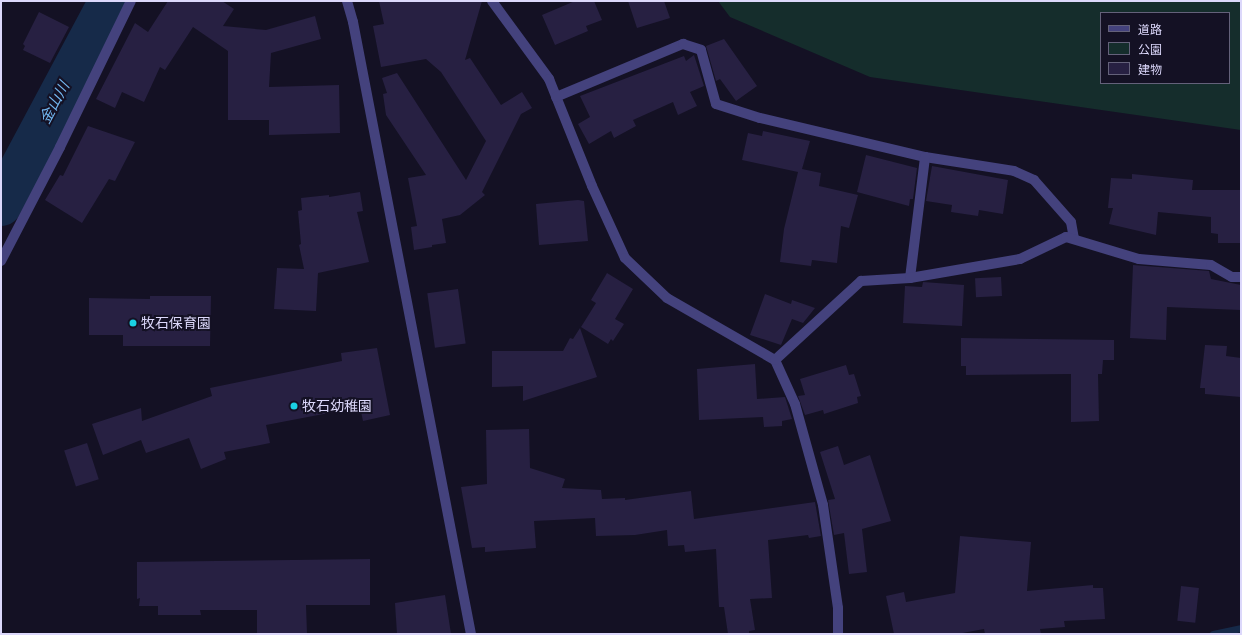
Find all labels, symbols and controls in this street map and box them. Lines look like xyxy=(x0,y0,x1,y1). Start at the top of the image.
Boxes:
legend xyxy=(1100,12,1230,84)
text: 道路 xyxy=(1138,23,1162,37)
text: 公園 xyxy=(1138,43,1162,57)
text: 建物 xyxy=(1138,63,1162,77)
water label: 金山川 xyxy=(36,79,74,127)
place label: 牧石保育園 xyxy=(141,315,211,331)
marker: 牧石保育園 xyxy=(128,318,138,328)
place label: 牧石幼稚園 xyxy=(302,398,372,414)
marker: 牧石幼稚園 xyxy=(289,401,299,411)

